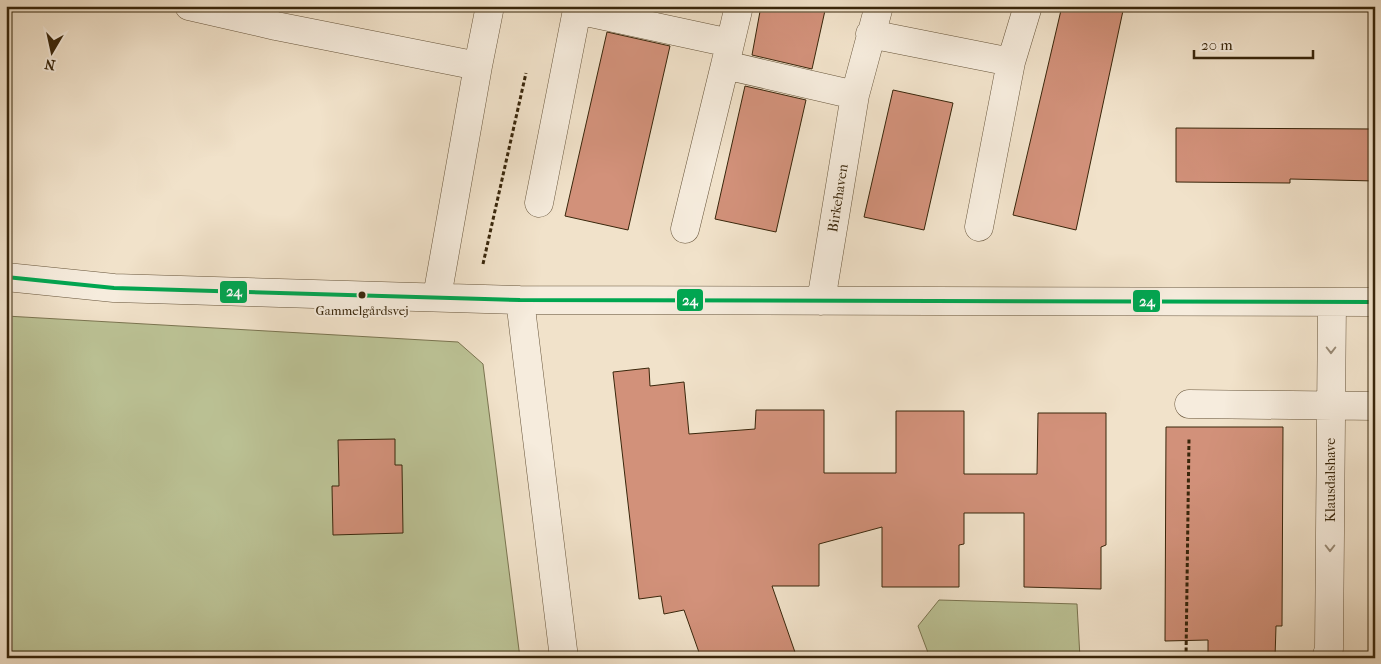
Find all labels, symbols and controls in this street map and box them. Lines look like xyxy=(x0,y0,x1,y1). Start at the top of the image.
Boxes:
north arrow xyxy=(28,28,78,78)
scale bar xyxy=(1194,28,1312,60)
text: 20 m xyxy=(1201,36,1233,54)
text: N xyxy=(43,55,57,74)
street label: Birkehaven xyxy=(824,163,852,233)
line badge: 24 xyxy=(219,280,248,304)
text: 24 xyxy=(226,283,242,300)
line badge: 24 xyxy=(676,288,704,312)
line badge: 24 xyxy=(1132,289,1161,313)
marker: Gammelgårdsvej xyxy=(357,290,367,300)
text: 24 xyxy=(682,292,698,309)
text: 24 xyxy=(1139,293,1155,310)
place label: Gammelgårdsvej xyxy=(316,303,408,318)
one-way arrow xyxy=(1326,347,1336,355)
street label: Klausdalshave xyxy=(1322,438,1339,522)
one-way arrow xyxy=(1325,544,1335,552)

